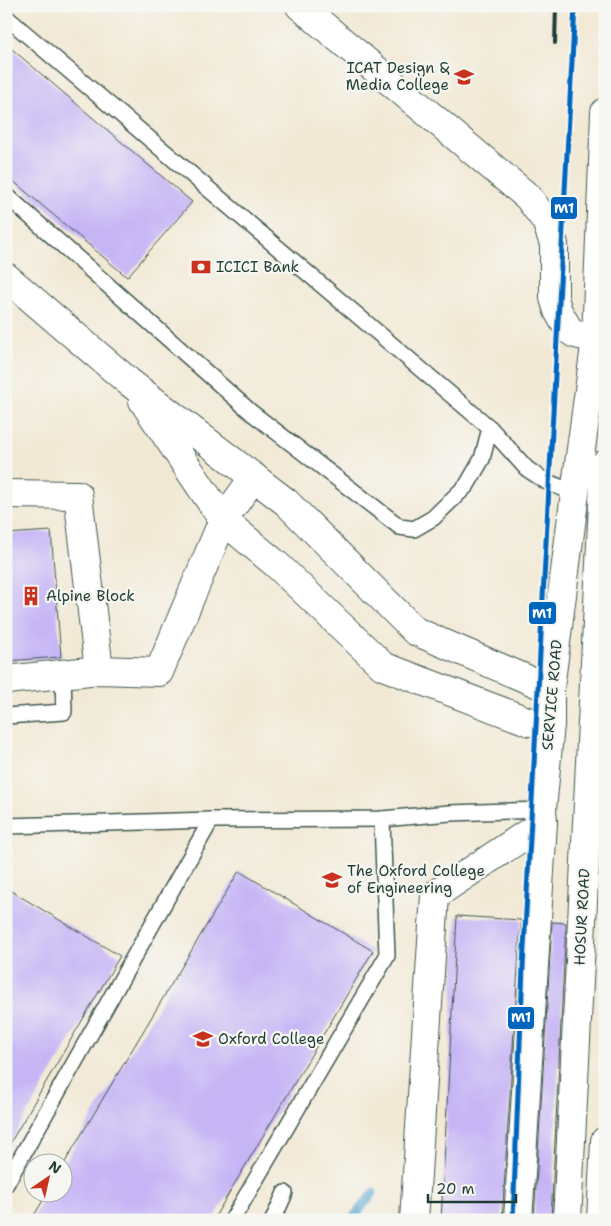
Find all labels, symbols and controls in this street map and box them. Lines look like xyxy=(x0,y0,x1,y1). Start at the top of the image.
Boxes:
place label: ICAT Design & Media College xyxy=(346,58,450,95)
school or university icon: ICAT Design & Media College xyxy=(453,66,475,88)
line badge: M1 xyxy=(550,196,578,220)
text: M1 xyxy=(554,199,574,217)
bank icon: ICICI Bank xyxy=(190,256,212,278)
place label: ICICI Bank xyxy=(216,257,299,277)
building icon: Alpine Block xyxy=(20,585,42,607)
place label: Alpine Block xyxy=(46,586,135,606)
line badge: M1 xyxy=(528,601,557,625)
text: M1 xyxy=(532,604,552,622)
street label: SERVICE ROAD xyxy=(537,639,567,751)
place label: The Oxford College of Engineering xyxy=(347,861,485,898)
street label: HOSUR ROAD xyxy=(569,868,595,966)
school or university icon: The Oxford College of Engineering xyxy=(321,869,343,891)
line badge: M1 xyxy=(507,1006,535,1030)
text: M1 xyxy=(511,1008,531,1026)
school or university icon: Oxford College xyxy=(192,1028,214,1050)
place label: Oxford College xyxy=(218,1029,324,1049)
north arrow xyxy=(22,1154,72,1204)
text: N xyxy=(46,1157,65,1178)
scale bar xyxy=(428,1171,516,1203)
text: 20 m xyxy=(436,1179,475,1199)

